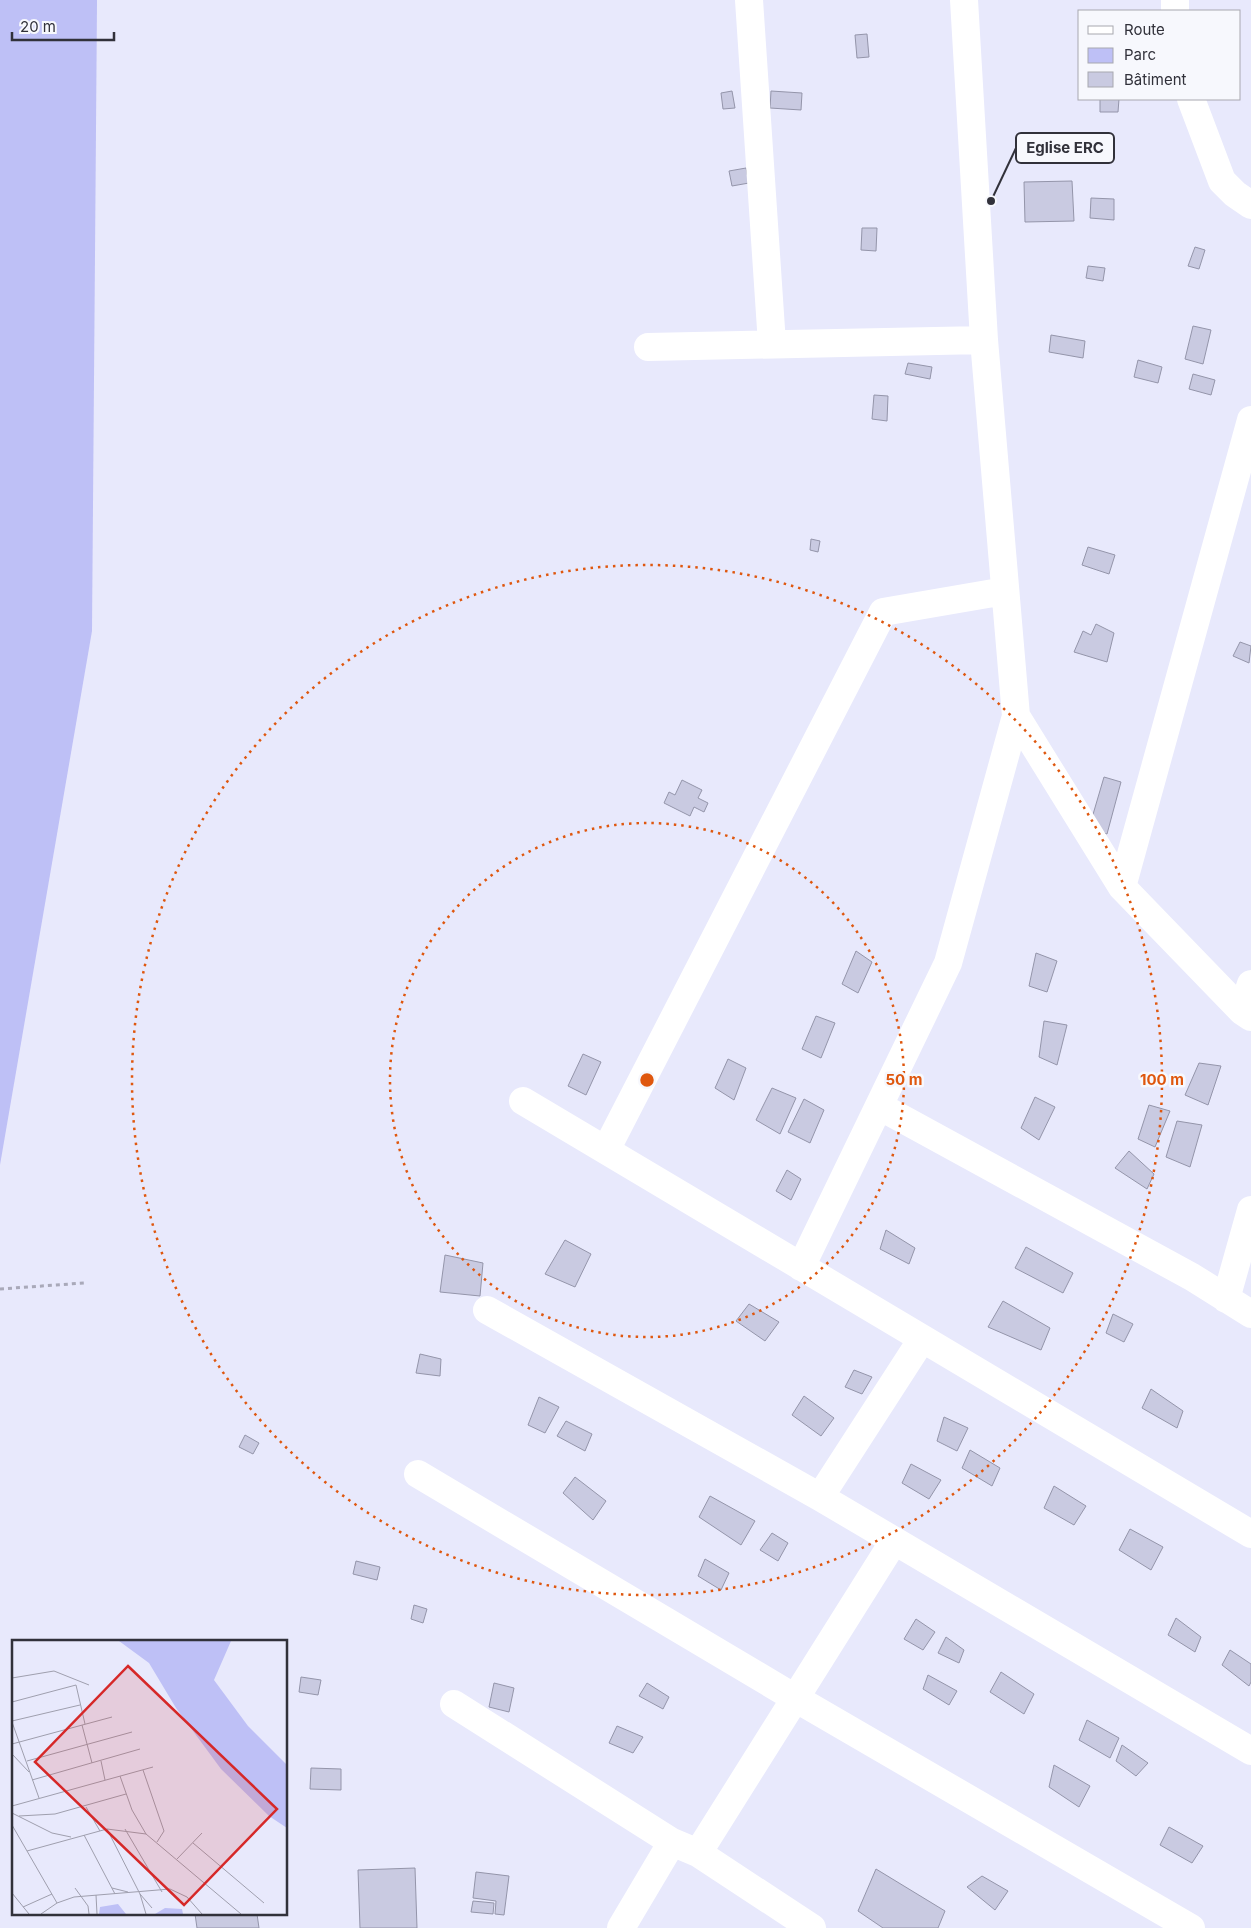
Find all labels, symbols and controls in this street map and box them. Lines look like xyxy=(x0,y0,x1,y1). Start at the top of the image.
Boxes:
scale bar xyxy=(12,10,115,42)
legend xyxy=(1078,10,1241,100)
text: 20 m xyxy=(20,17,56,36)
text: Route xyxy=(1124,20,1165,39)
text: Parc xyxy=(1124,45,1156,64)
text: Bâtiment xyxy=(1124,70,1187,89)
callout: Eglise ERC xyxy=(1016,133,1114,163)
text: Eglise ERC xyxy=(1026,138,1104,157)
text: 50 m xyxy=(886,1070,922,1089)
text: 100 m xyxy=(1140,1070,1184,1089)
centre of rings xyxy=(638,1071,656,1089)
inset map xyxy=(12,1640,288,1916)

